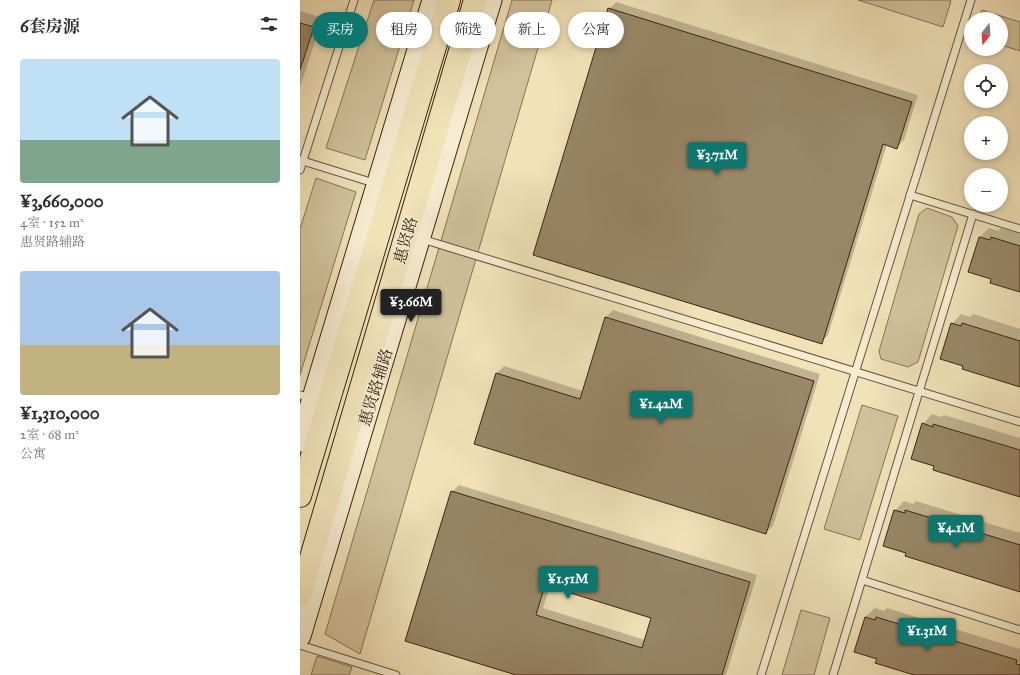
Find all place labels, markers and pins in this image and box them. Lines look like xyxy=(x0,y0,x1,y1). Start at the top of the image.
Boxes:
pin: ¥3.71M xyxy=(684,142,750,176)
pin: ¥3.66M xyxy=(378,289,444,323)
pin: ¥1.42M xyxy=(628,391,694,425)
pin: ¥4.1M xyxy=(928,515,984,549)
pin: ¥1.51M xyxy=(535,566,601,600)
pin: ¥1.31M xyxy=(894,618,960,652)

